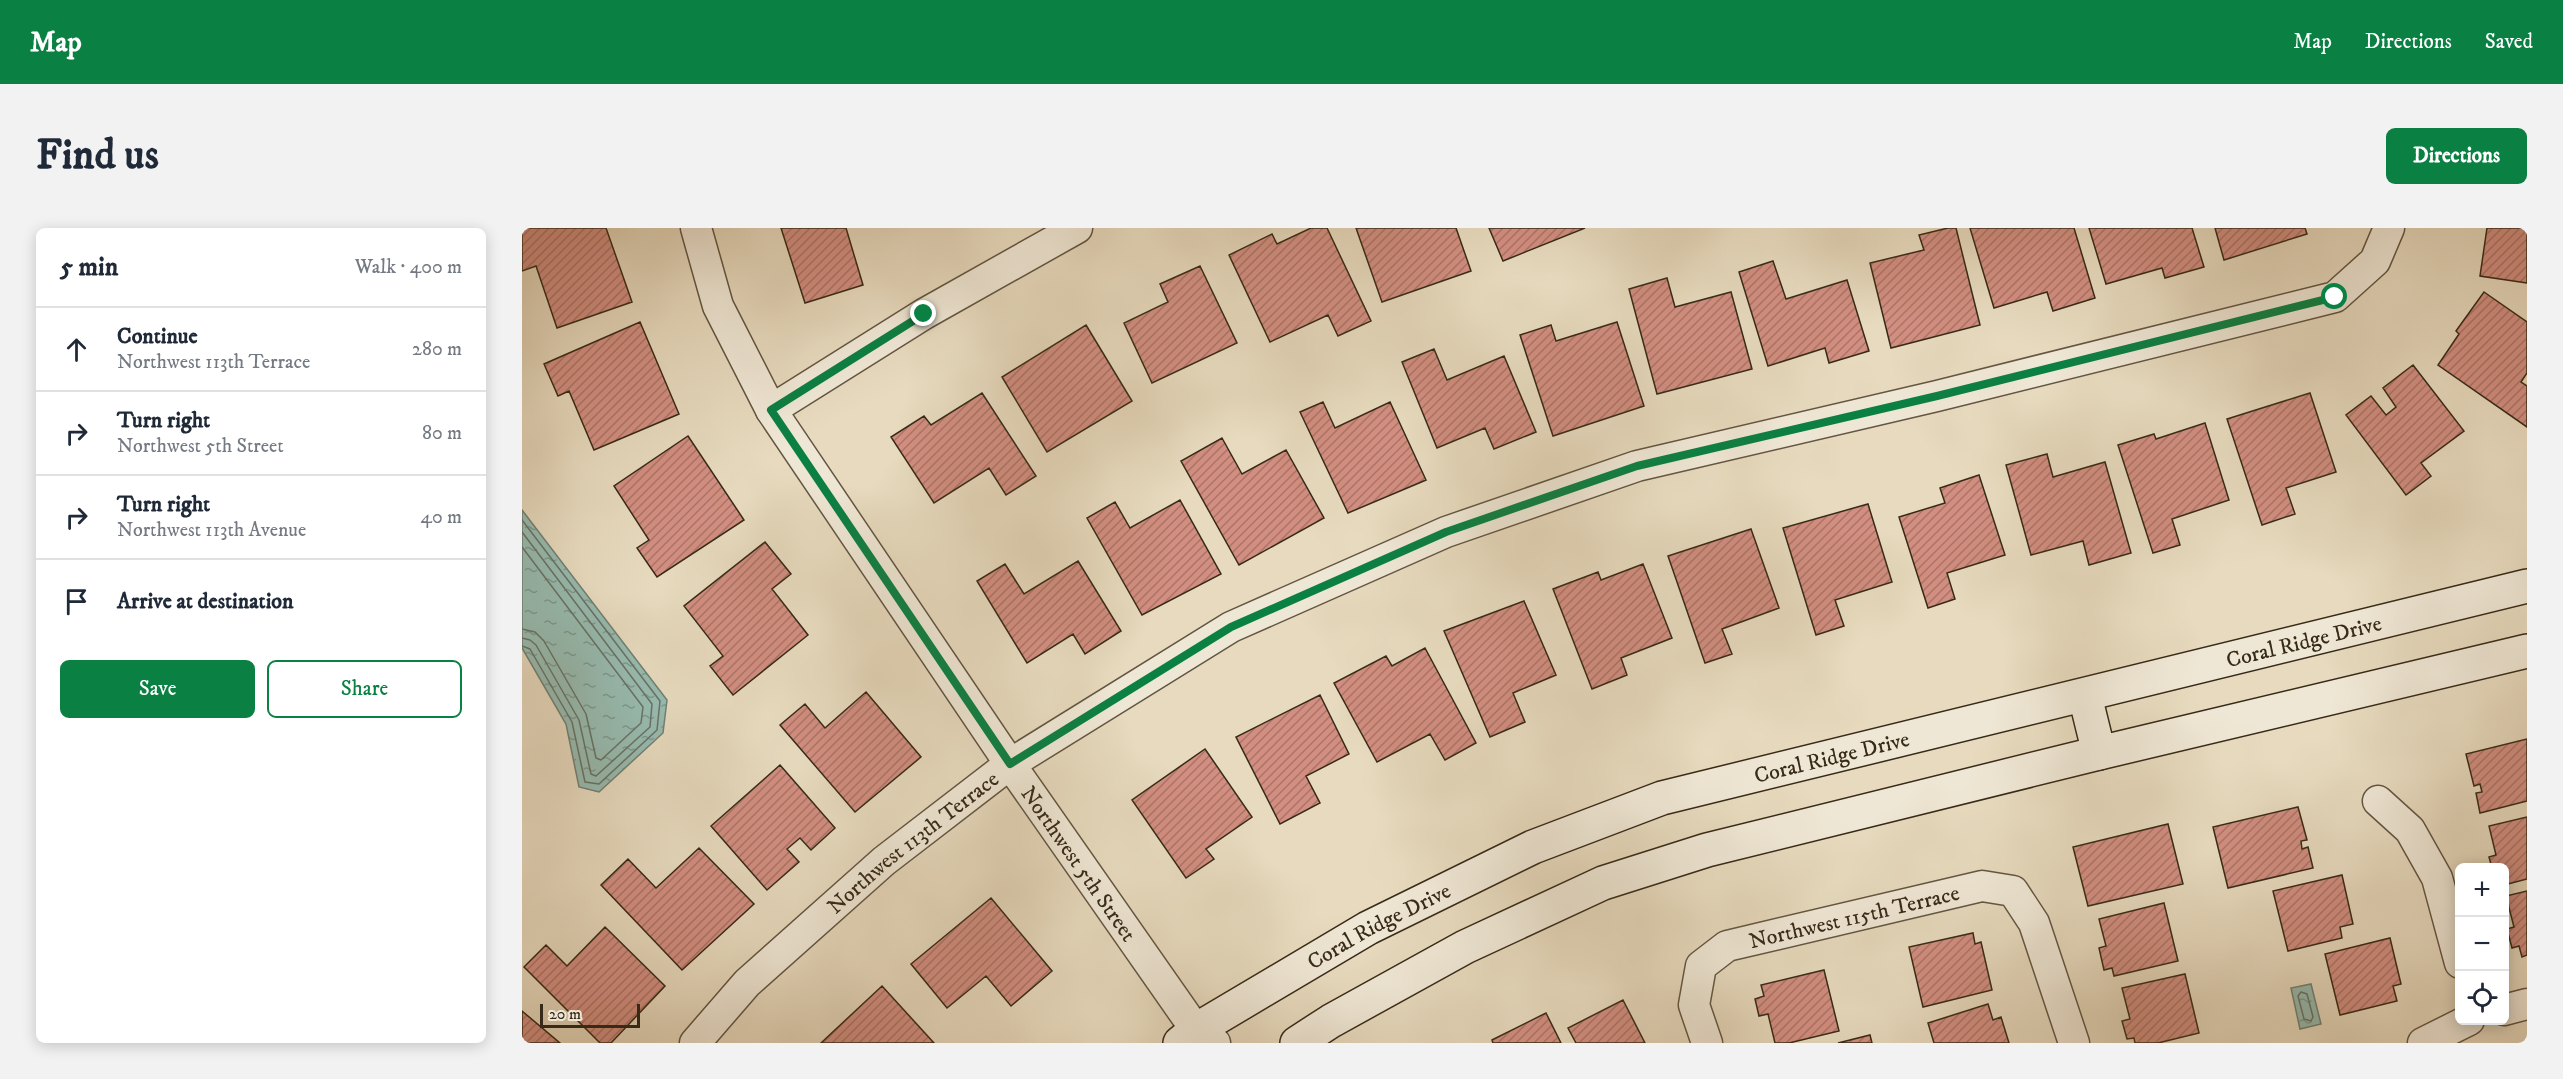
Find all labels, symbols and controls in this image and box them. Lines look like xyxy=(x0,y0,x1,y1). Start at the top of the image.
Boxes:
text: Map xyxy=(30,25,82,60)
text: Map xyxy=(2293,29,2332,55)
text: Directions xyxy=(2365,29,2452,55)
text: Saved xyxy=(2485,29,2533,55)
button: Directions xyxy=(2386,128,2527,184)
text: Find us xyxy=(36,130,159,182)
text: 5 min xyxy=(60,251,118,284)
text: Walk · 400 m xyxy=(355,255,462,280)
route start xyxy=(2321,283,2347,309)
route end xyxy=(910,300,936,326)
text: Continue xyxy=(117,323,198,350)
icon: ahead xyxy=(60,333,93,366)
text: 280 m xyxy=(412,337,462,362)
text: Northwest 113th Terrace xyxy=(117,350,310,375)
text: Turn right xyxy=(117,407,210,434)
icon: right xyxy=(60,417,93,450)
text: 80 m xyxy=(422,421,462,446)
text: Northwest 5th Street xyxy=(117,434,284,459)
text: Turn right xyxy=(117,491,210,518)
icon: right xyxy=(60,501,93,534)
text: 40 m xyxy=(420,505,462,530)
text: Northwest 113th Avenue xyxy=(117,518,306,543)
icon: arrive xyxy=(60,585,93,618)
text: Arrive at destination xyxy=(117,588,294,615)
street label: Coral Ridge Drive xyxy=(2224,610,2384,674)
button: Save xyxy=(60,660,255,718)
button: Share xyxy=(267,660,462,718)
street label: Coral Ridge Drive xyxy=(1752,726,1912,790)
street label: Northwest 113th Terrace xyxy=(822,766,1005,920)
street label: Northwest 5th Street xyxy=(1015,781,1142,947)
map controls xyxy=(2455,863,2509,1025)
button: + xyxy=(2455,863,2509,917)
street label: Coral Ridge Drive xyxy=(1302,878,1455,976)
street label: Northwest 115th Terrace xyxy=(1746,880,1962,955)
button: − xyxy=(2455,917,2509,971)
button: locate xyxy=(2455,971,2509,1025)
scale bar xyxy=(540,1001,640,1028)
text: 20 m xyxy=(549,1004,581,1024)

